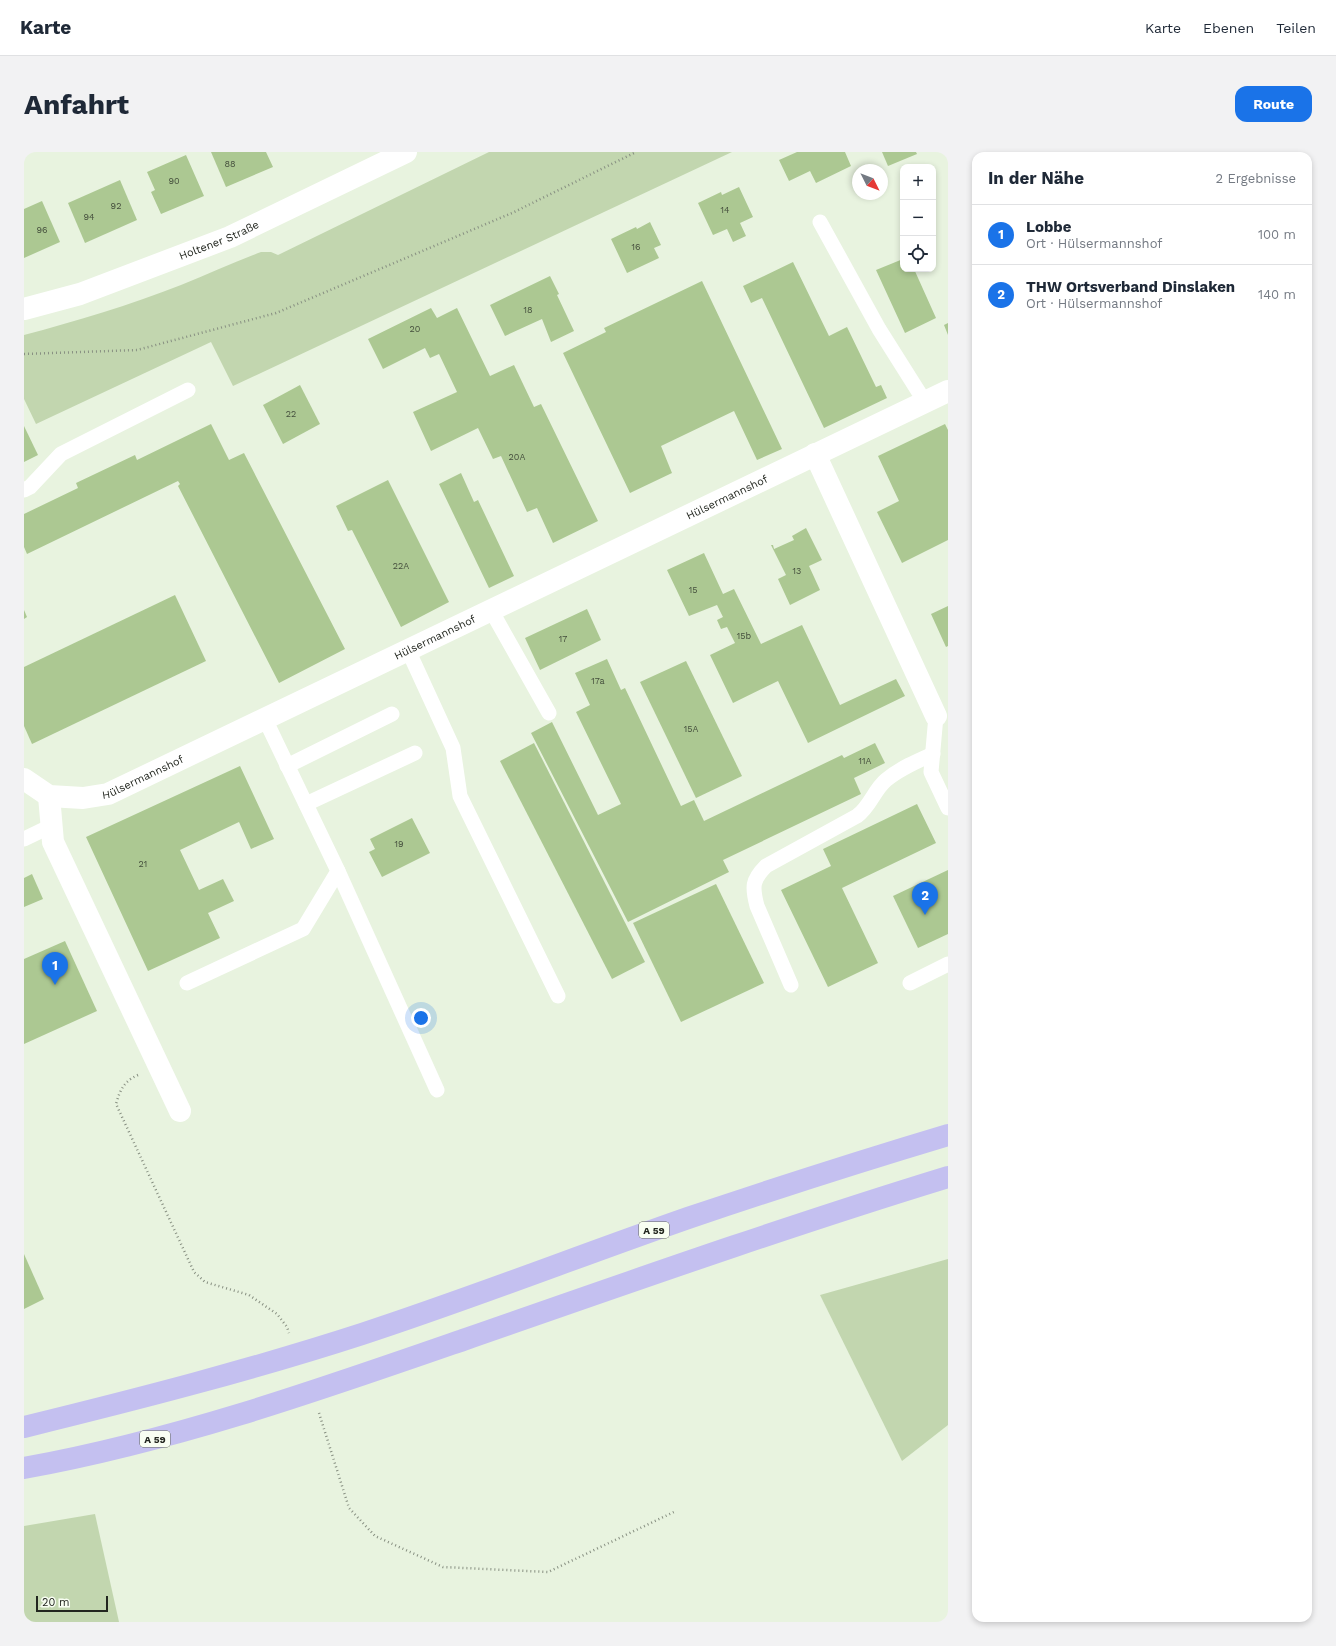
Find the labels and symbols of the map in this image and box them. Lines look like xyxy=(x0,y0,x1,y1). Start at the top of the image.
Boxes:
house number: 88 xyxy=(224,159,236,169)
north arrow xyxy=(852,164,888,200)
house number: 90 xyxy=(168,176,180,186)
house number: 92 xyxy=(111,201,121,211)
house number: 14 xyxy=(720,205,730,215)
house number: 94 xyxy=(83,212,95,222)
street label: Holtener Straße xyxy=(177,218,261,263)
house number: 96 xyxy=(36,225,48,235)
house number: 16 xyxy=(632,242,640,252)
house number: 18 xyxy=(523,305,533,315)
house number: 20 xyxy=(410,324,421,334)
house number: 22 xyxy=(286,409,296,419)
house number: 20A xyxy=(509,452,525,462)
street label: Hülsermannshof xyxy=(684,472,770,523)
house number: 22A xyxy=(393,561,409,571)
house number: 13 xyxy=(793,566,801,576)
house number: 15 xyxy=(689,585,697,595)
street label: Hülsermannshof xyxy=(392,612,478,663)
house number: 15b xyxy=(737,631,752,641)
house number: 17 xyxy=(559,634,567,644)
house number: 17a xyxy=(591,676,605,686)
house number: 15A xyxy=(684,724,698,734)
street label: Hülsermannshof xyxy=(101,753,186,802)
house number: 11A xyxy=(859,756,872,766)
house number: 19 xyxy=(394,839,404,849)
house number: 21 xyxy=(139,859,147,869)
pin: 2 xyxy=(912,882,938,915)
pin: 1 xyxy=(42,952,68,985)
your location xyxy=(411,1008,431,1028)
road number: A 59 xyxy=(639,1222,669,1238)
road number: A 59 xyxy=(140,1431,170,1447)
scale bar xyxy=(36,1594,108,1613)

